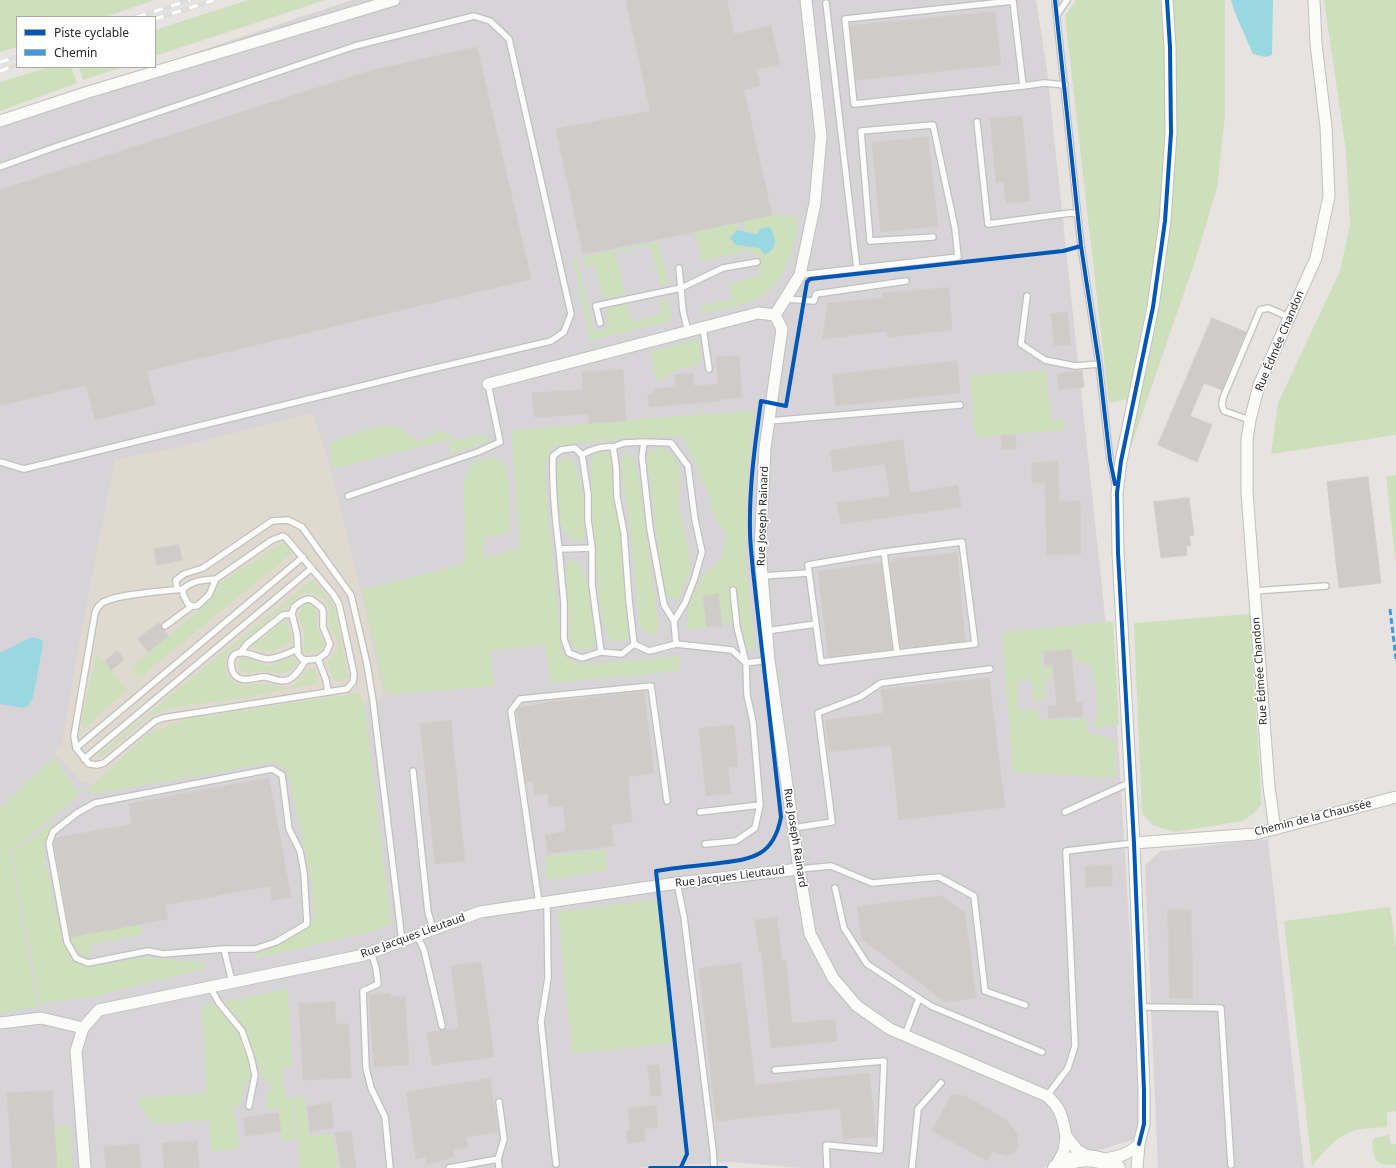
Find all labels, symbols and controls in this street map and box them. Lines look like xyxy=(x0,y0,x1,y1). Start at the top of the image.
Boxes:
legend xyxy=(16,16,156,68)
text: Piste cyclable xyxy=(54,24,129,41)
text: Chemin xyxy=(54,44,98,61)
street label: Rue Édmée Chandon xyxy=(1253,289,1307,393)
street label: Rue Joseph Rainard xyxy=(755,466,771,566)
street label: Rue Édmée Chandon xyxy=(1250,617,1270,725)
street label: Rue Joseph Rainard xyxy=(781,788,809,888)
street label: Chemin de la Chaussée xyxy=(1253,797,1373,839)
street label: Rue Jacques Lieutaud xyxy=(674,864,786,890)
street label: Rue Jacques Lieutaud xyxy=(359,911,467,961)

